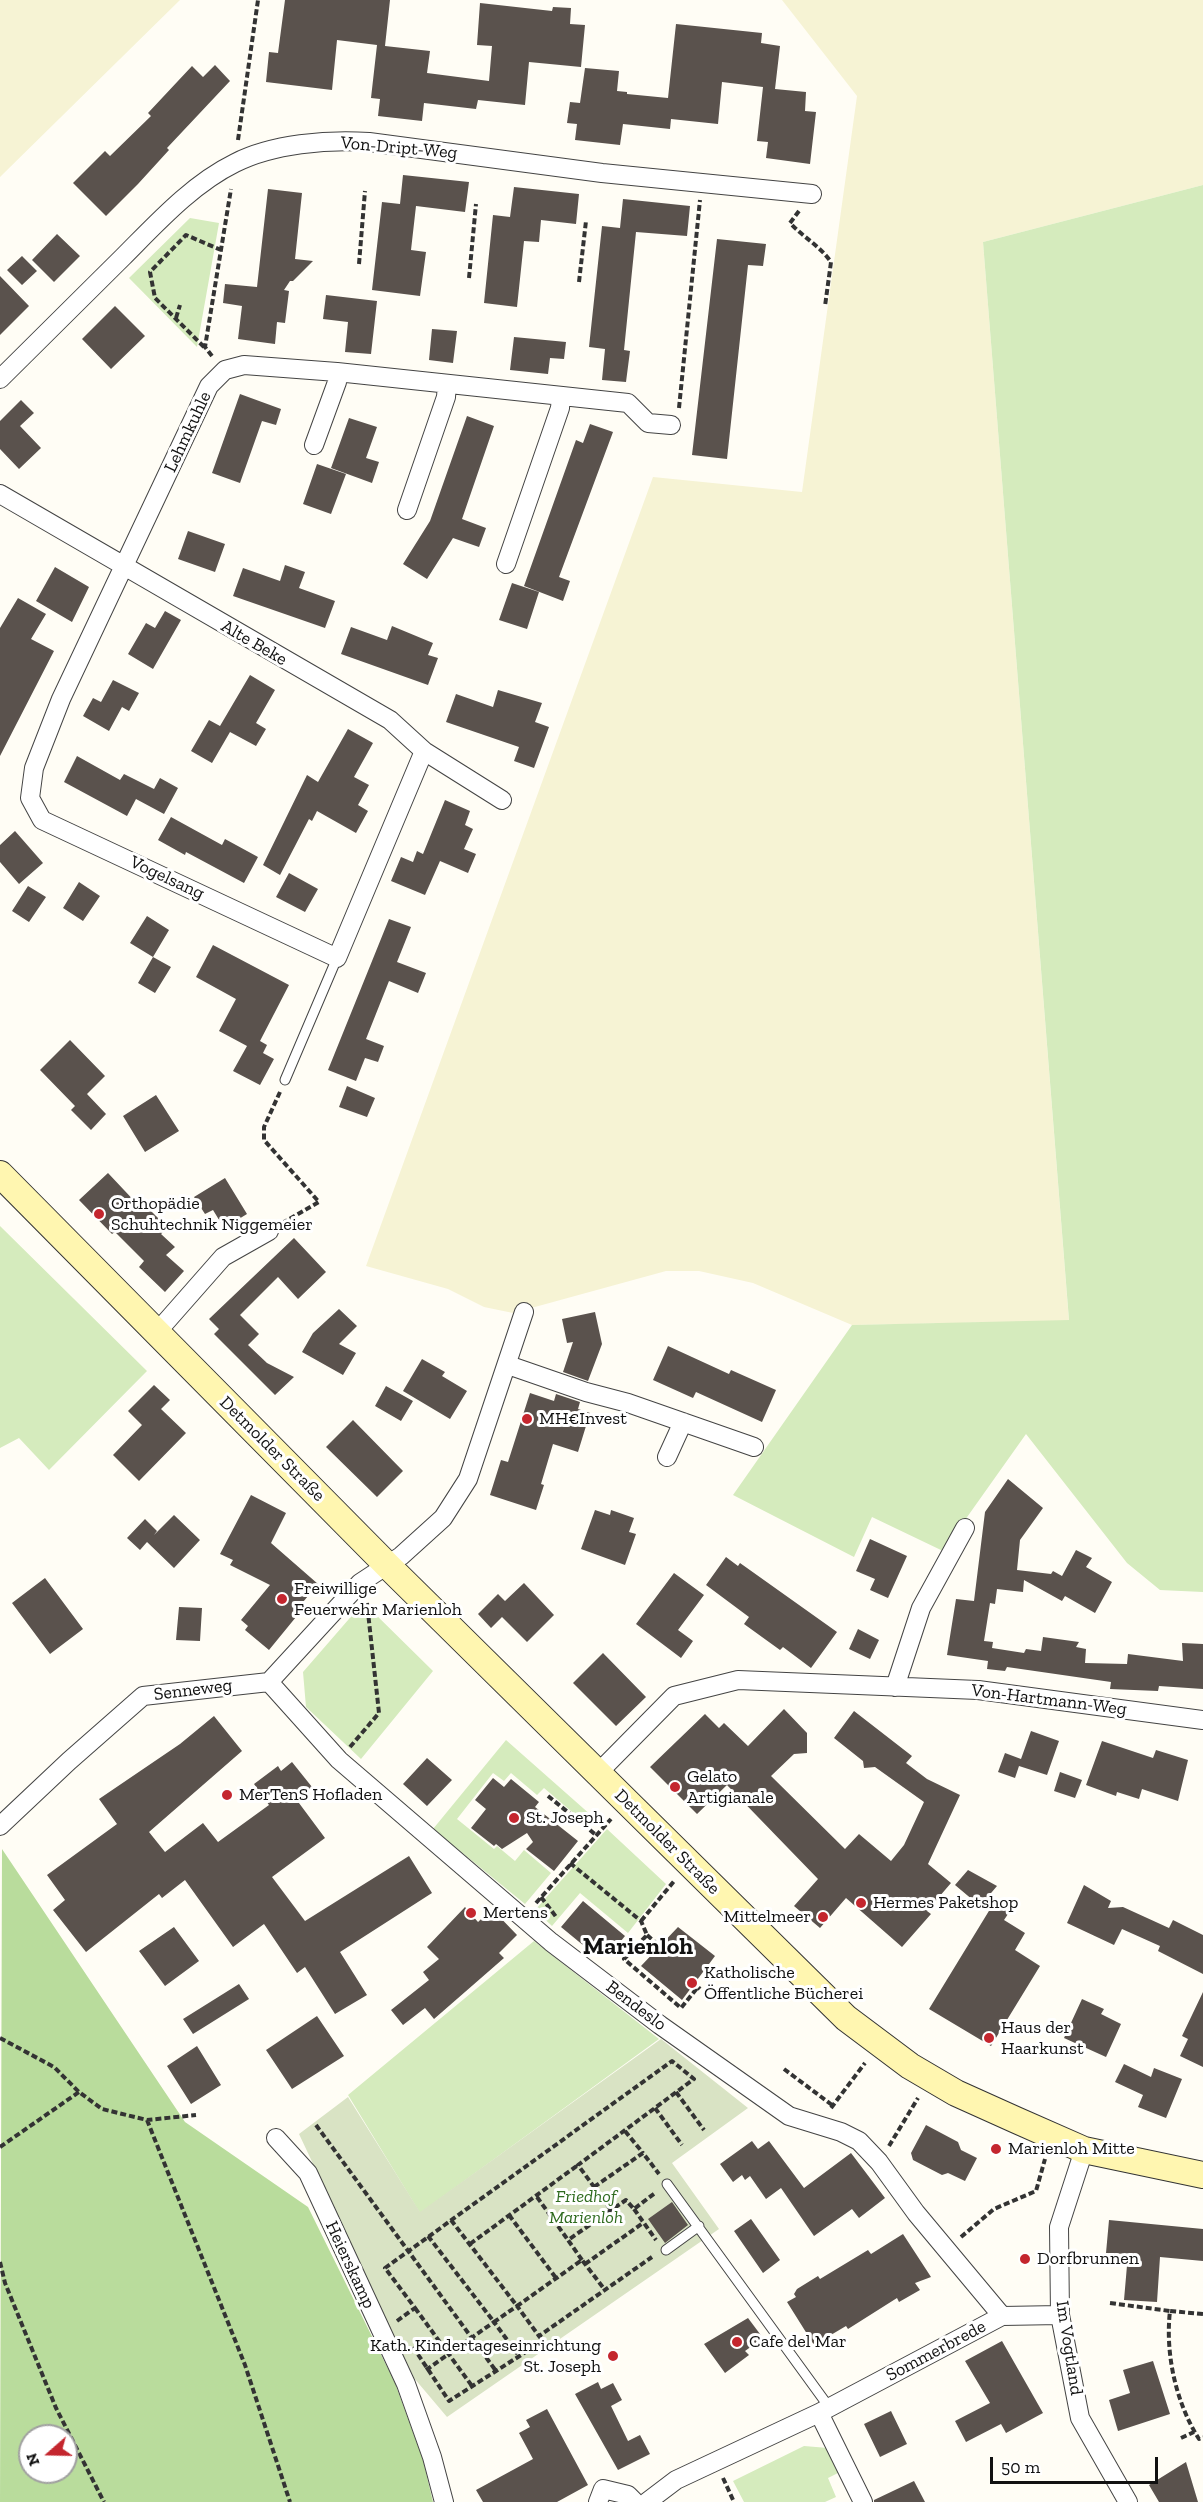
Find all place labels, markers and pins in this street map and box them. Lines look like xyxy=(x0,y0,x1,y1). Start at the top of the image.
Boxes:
place label: Orthopädie Schuhtechnik Niggemeier xyxy=(111,1193,313,1236)
marker: Orthopädie Schuhtechnik Niggemeier xyxy=(92,1207,106,1221)
place label: MH€Invest xyxy=(539,1408,627,1430)
marker: MH€Invest xyxy=(520,1412,534,1426)
place label: Freiwillige Feuerwehr Marienloh xyxy=(294,1578,462,1620)
marker: Freiwillige Feuerwehr Marienloh xyxy=(275,1592,289,1606)
place label: Gelato Artigianale xyxy=(687,1766,774,1808)
marker: Gelato Artigianale xyxy=(668,1780,682,1794)
place label: MerTenS Hofladen xyxy=(239,1784,382,1806)
marker: MerTenS Hofladen xyxy=(220,1788,234,1802)
place label: St. Joseph xyxy=(526,1807,603,1829)
marker: St. Joseph xyxy=(507,1811,521,1825)
place label: Hermes Paketshop xyxy=(873,1892,1018,1914)
marker: Hermes Paketshop xyxy=(854,1896,868,1910)
place label: Mertens xyxy=(483,1902,548,1924)
marker: Mertens xyxy=(464,1906,478,1920)
place label: Mittelmeer xyxy=(723,1906,811,1928)
marker: Mittelmeer xyxy=(816,1910,830,1924)
place label: Katholische Öffentliche Bücherei xyxy=(704,1962,863,2004)
marker: Katholische Öffentliche Bücherei xyxy=(685,1976,699,1990)
place label: Haus der Haarkunst xyxy=(1001,2017,1084,2060)
marker: Haus der Haarkunst xyxy=(982,2031,996,2045)
place label: Marienloh Mitte xyxy=(1008,2138,1135,2160)
marker: Marienloh Mitte xyxy=(989,2142,1003,2156)
place label: Dorfbrunnen xyxy=(1037,2248,1139,2270)
marker: Dorfbrunnen xyxy=(1018,2252,1032,2266)
place label: Cafe del Mar xyxy=(749,2331,847,2353)
place label: Kath. Kindertageseinrichtung St. Joseph xyxy=(370,2335,601,2378)
marker: Cafe del Mar xyxy=(730,2335,744,2349)
marker: Kath. Kindertageseinrichtung St. Joseph xyxy=(606,2349,620,2363)

